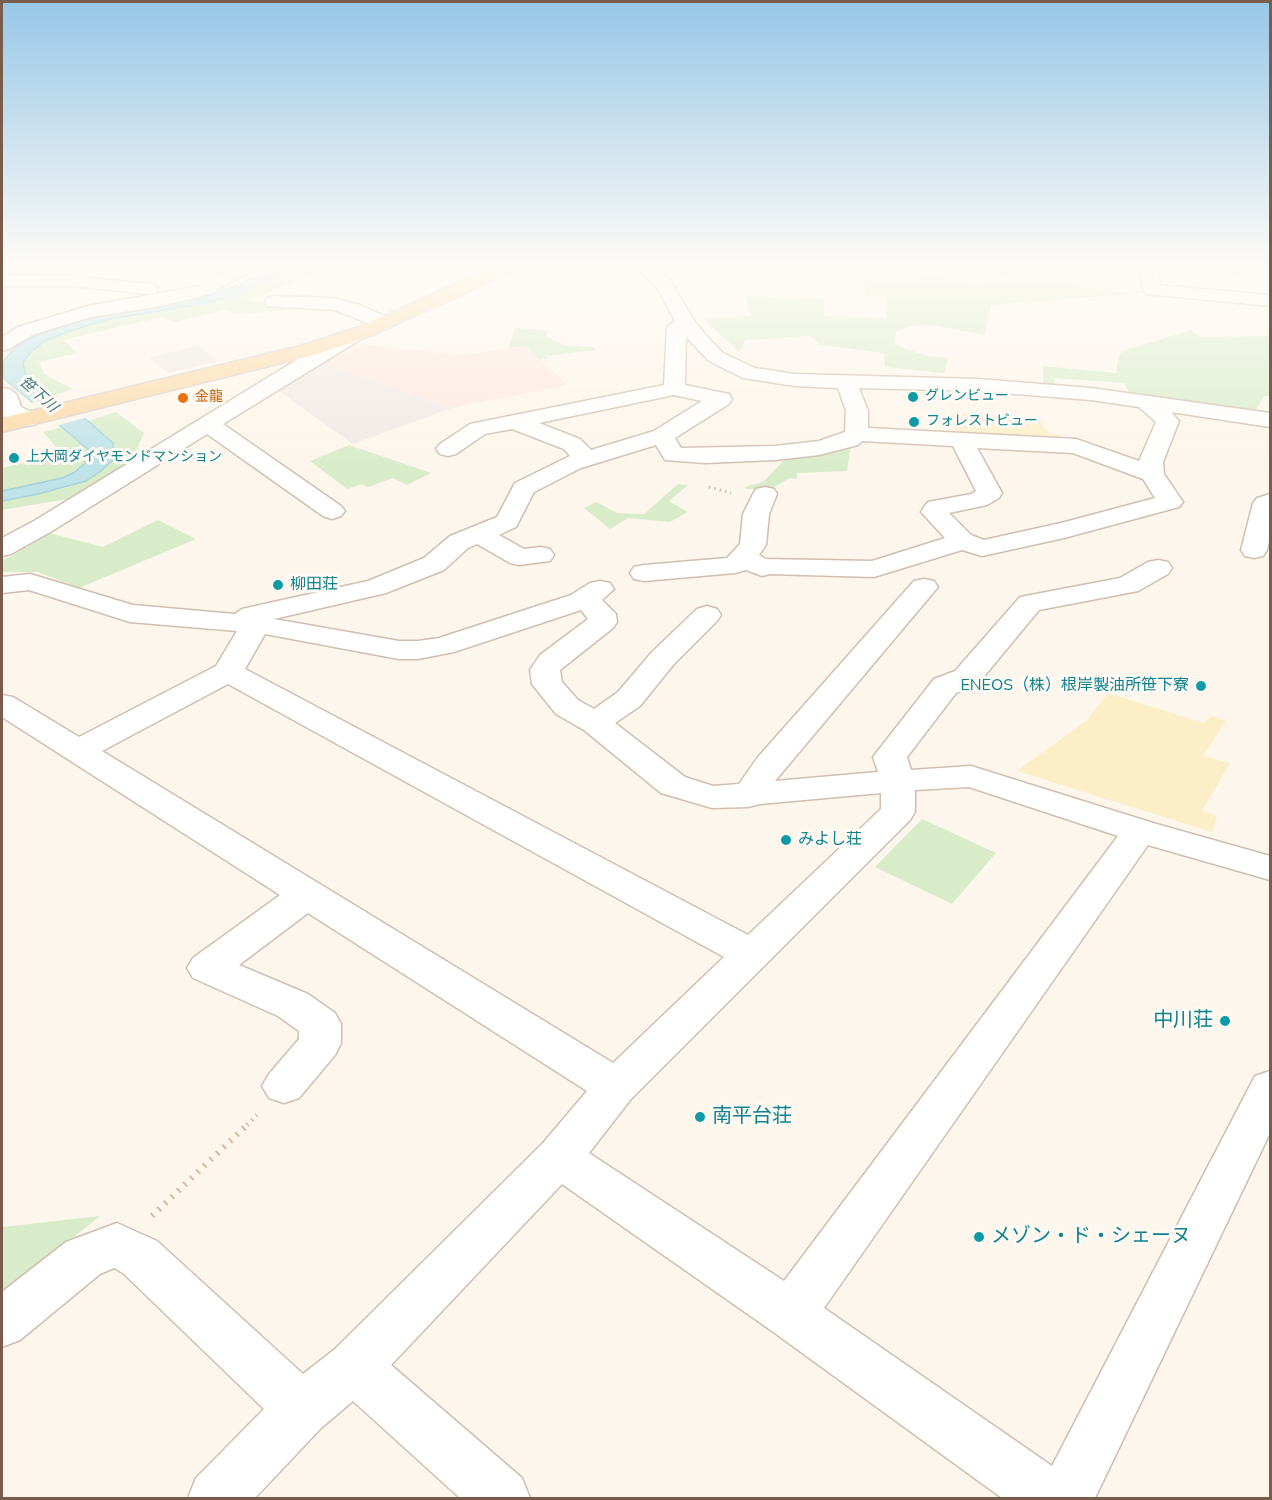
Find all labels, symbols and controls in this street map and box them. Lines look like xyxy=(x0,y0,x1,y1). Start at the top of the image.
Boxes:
water label: 笹下川 xyxy=(15,373,61,417)
place label: グレンビュー xyxy=(925,389,1009,405)
place label: 金龍 xyxy=(195,390,223,406)
marker: グレンビュー xyxy=(906,390,920,404)
marker: 金龍 xyxy=(176,391,190,405)
place label: フォレストビュー xyxy=(926,414,1038,430)
marker: フォレストビュー xyxy=(907,415,921,429)
place label: 上大岡ダイヤモンドマンション xyxy=(26,450,222,466)
marker: 上大岡ダイヤモンドマンション xyxy=(7,451,21,465)
place label: 柳田荘 xyxy=(290,575,338,595)
marker: 柳田荘 xyxy=(271,578,285,592)
place label: ENEOS（株）根岸製油所笹下寮 xyxy=(960,676,1189,696)
marker: ENEOS（株）根岸製油所笹下寮 xyxy=(1194,679,1208,693)
place label: みよし荘 xyxy=(798,830,862,850)
marker: みよし荘 xyxy=(779,833,793,847)
place label: 中川荘 xyxy=(1153,1009,1213,1033)
marker: 中川荘 xyxy=(1218,1014,1232,1028)
place label: 南平台荘 xyxy=(712,1105,792,1129)
marker: 南平台荘 xyxy=(693,1110,707,1124)
place label: メゾン・ド・シェーヌ xyxy=(991,1225,1191,1249)
marker: メゾン・ド・シェーヌ xyxy=(972,1230,986,1244)

